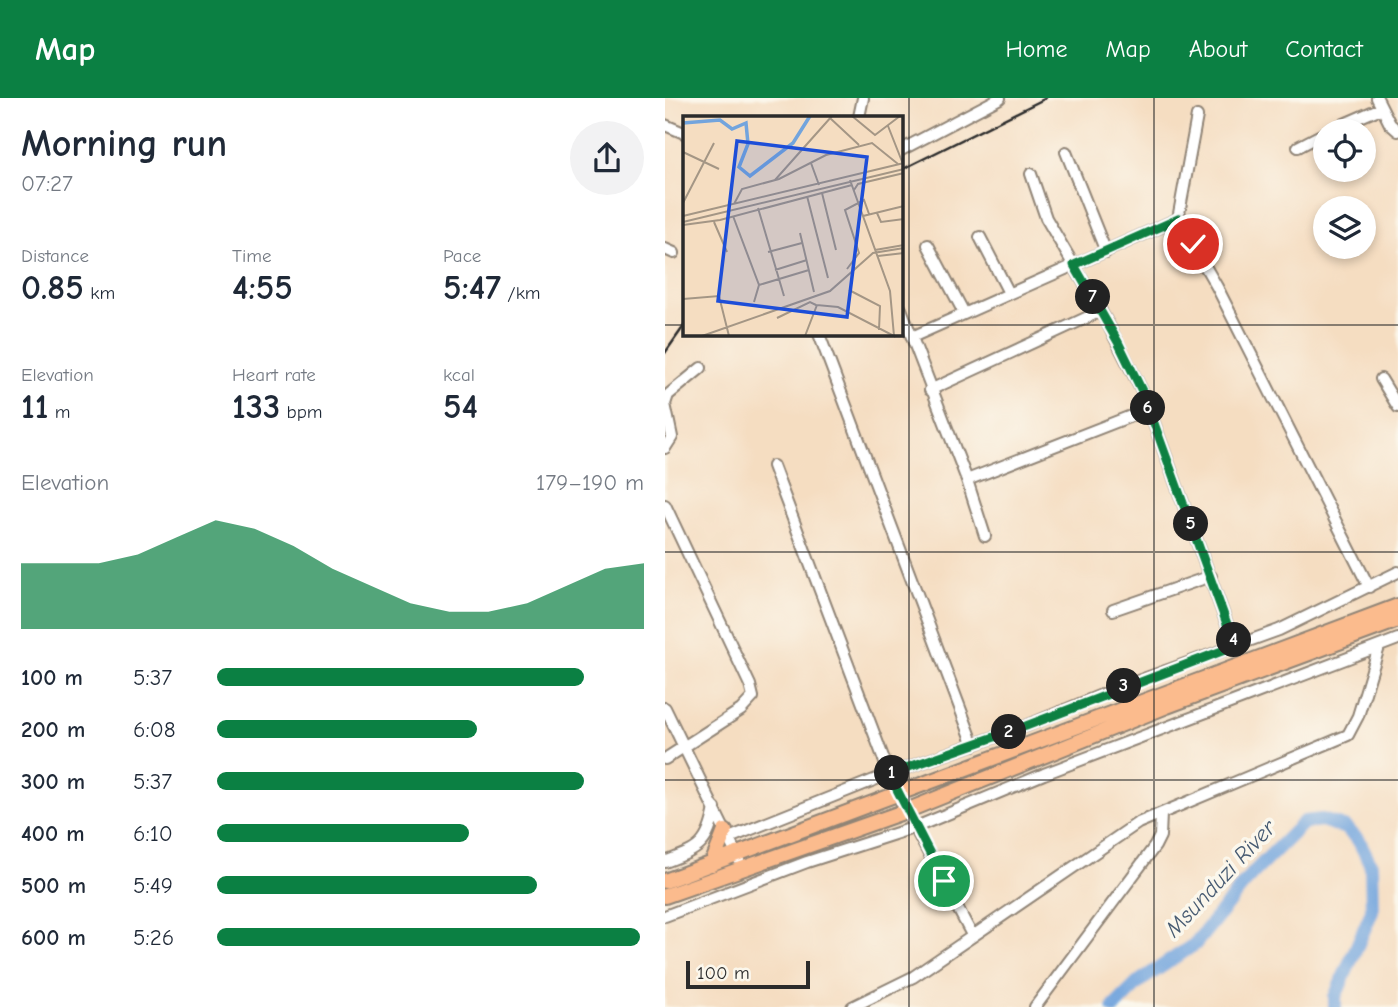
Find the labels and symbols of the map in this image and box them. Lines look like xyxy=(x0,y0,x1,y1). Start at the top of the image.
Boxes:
inset map xyxy=(683,116,903,336)
pin xyxy=(1163,214,1223,274)
pin: 7 xyxy=(1075,280,1111,314)
pin: 6 xyxy=(1131,390,1165,426)
pin: 5 xyxy=(1173,506,1209,542)
pin: 4 xyxy=(1217,622,1251,658)
pin: 3 xyxy=(1107,668,1141,704)
pin: 2 xyxy=(991,714,1027,750)
pin: 1 xyxy=(875,756,909,790)
water label: Msunduzi River xyxy=(1159,814,1282,943)
pin xyxy=(914,851,974,911)
scale bar xyxy=(686,958,810,990)

